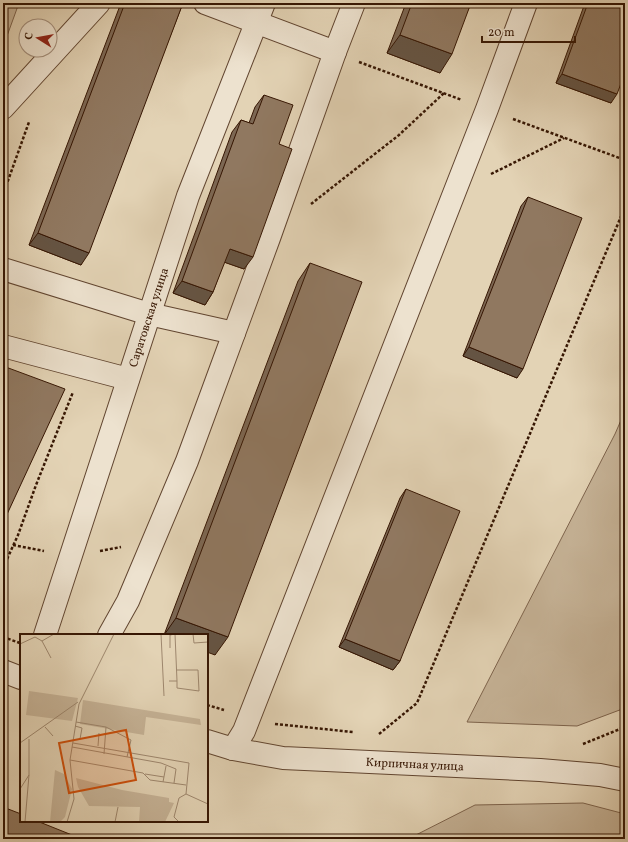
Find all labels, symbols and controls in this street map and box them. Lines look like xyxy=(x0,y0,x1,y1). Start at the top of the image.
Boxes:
north arrow xyxy=(18,18,58,58)
scale bar xyxy=(482,18,575,44)
text: 20 m xyxy=(488,25,515,41)
text: С xyxy=(22,31,38,41)
street label: Саратовская улица xyxy=(126,266,173,370)
inset map xyxy=(20,634,208,822)
street label: Кирпичная улица xyxy=(365,755,464,775)

